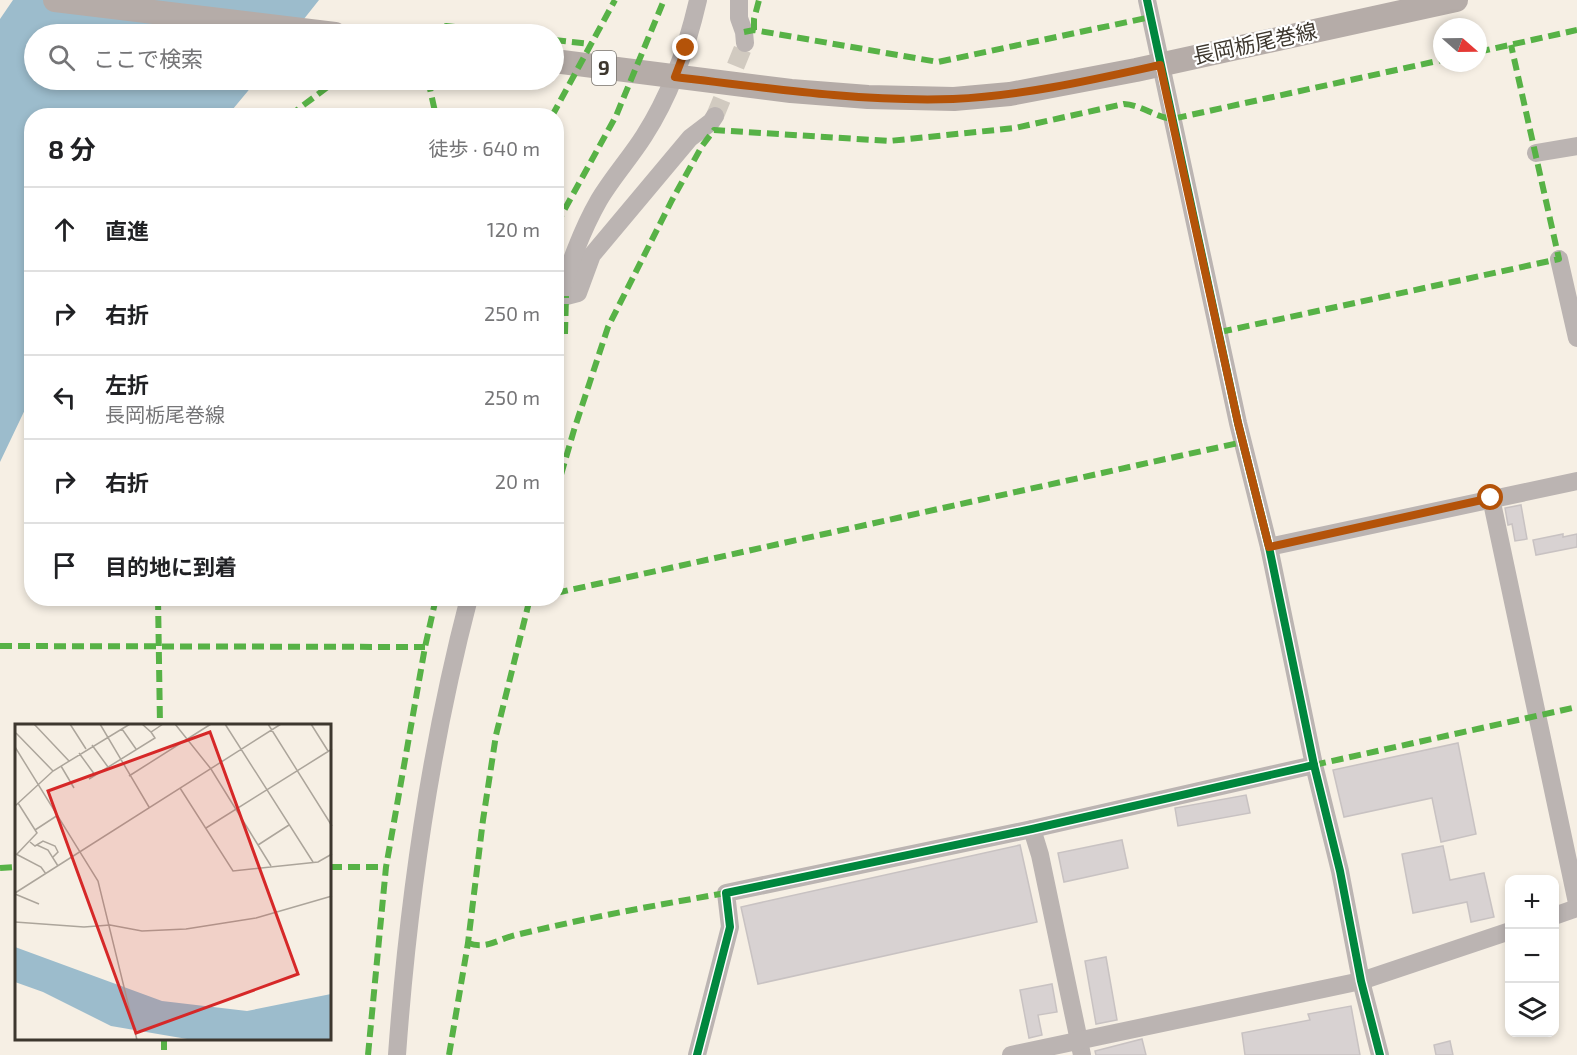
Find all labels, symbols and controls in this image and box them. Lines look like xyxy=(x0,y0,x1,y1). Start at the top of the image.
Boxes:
street label: 長岡栃尾巻線 xyxy=(1190,17,1319,68)
north arrow xyxy=(1433,18,1487,72)
search box xyxy=(24,24,564,90)
route end xyxy=(672,34,698,60)
icon: search xyxy=(45,41,78,74)
text: ここで検索 xyxy=(93,45,203,71)
road number: 9 xyxy=(592,51,616,85)
text: 8 分 xyxy=(48,133,96,164)
text: 徒歩 · 640 m xyxy=(429,136,540,160)
icon: ahead xyxy=(48,213,81,246)
text: 直進 xyxy=(105,217,149,243)
text: 120 m xyxy=(487,217,540,241)
icon: right xyxy=(48,297,81,330)
text: 右折 xyxy=(105,301,149,327)
text: 250 m xyxy=(484,301,540,325)
text: 左折 xyxy=(105,371,149,397)
icon: left xyxy=(48,381,81,414)
text: 250 m xyxy=(484,385,540,409)
text: 長岡栃尾巻線 xyxy=(105,402,225,426)
icon: right xyxy=(48,465,81,498)
text: 右折 xyxy=(105,469,149,495)
text: 20 m xyxy=(495,469,540,493)
route start xyxy=(1477,484,1503,510)
icon: arrive xyxy=(48,549,81,582)
text: 目的地に到着 xyxy=(105,553,237,579)
inset map xyxy=(15,724,332,1040)
map controls xyxy=(1505,875,1559,1037)
button: + xyxy=(1505,875,1559,929)
button: − xyxy=(1505,929,1559,983)
button: layers xyxy=(1505,983,1559,1037)

